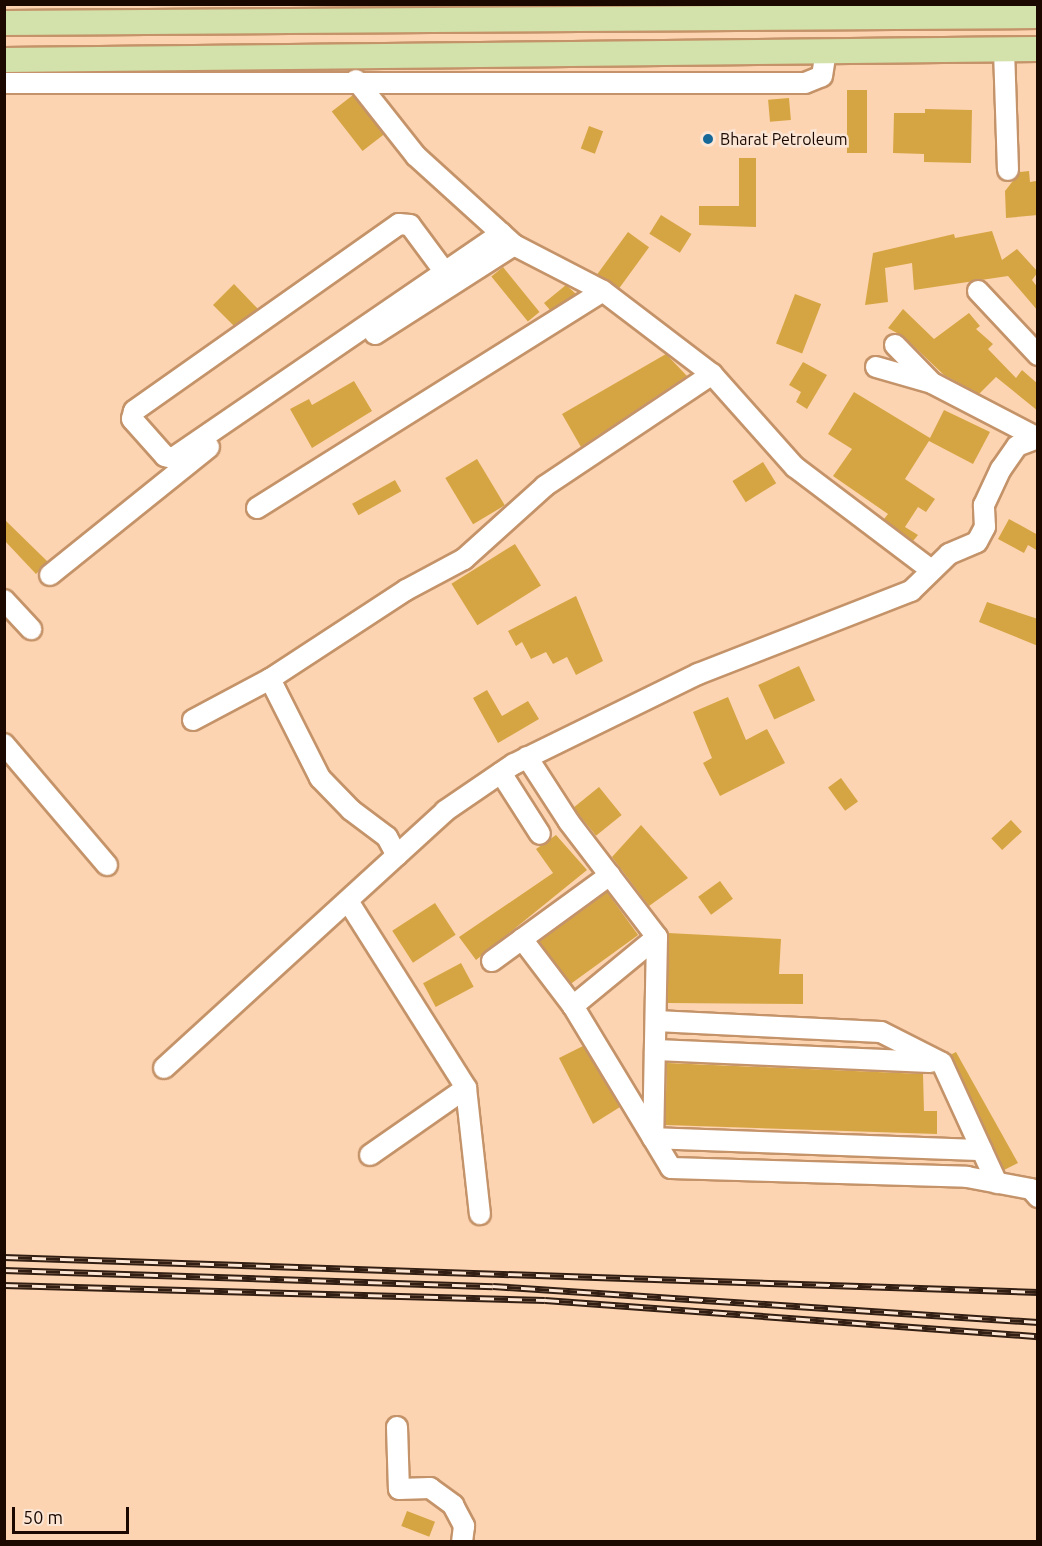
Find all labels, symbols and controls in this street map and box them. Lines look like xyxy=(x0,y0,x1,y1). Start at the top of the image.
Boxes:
place label: Bharat Petroleum xyxy=(720,129,847,149)
marker: Bharat Petroleum xyxy=(701,132,715,146)
scale bar xyxy=(15,1495,132,1533)
text: 50 m xyxy=(23,1507,63,1527)

